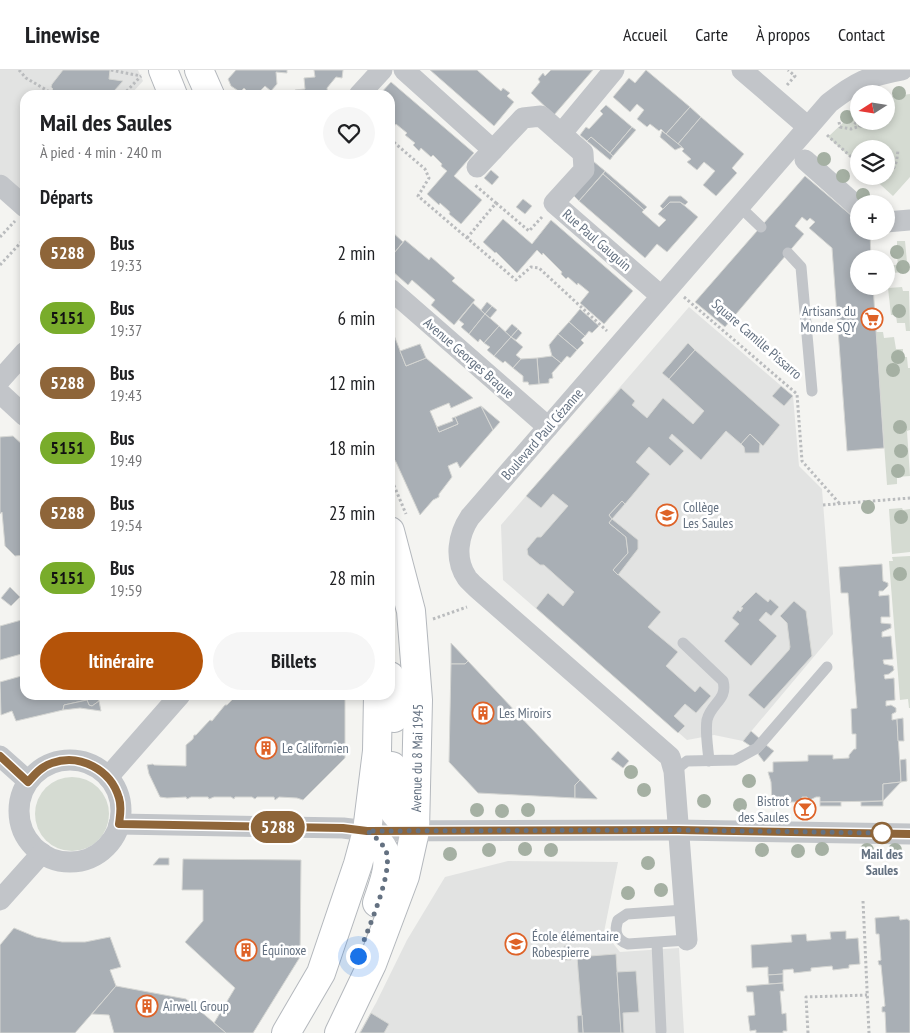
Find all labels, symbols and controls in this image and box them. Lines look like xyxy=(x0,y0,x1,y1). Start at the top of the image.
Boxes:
text: Linewise xyxy=(25,19,100,50)
text: Accueil xyxy=(623,23,667,46)
text: Carte xyxy=(695,23,728,46)
text: À propos xyxy=(756,23,810,46)
text: Contact xyxy=(838,23,885,46)
north arrow xyxy=(850,85,895,130)
map controls xyxy=(850,85,895,295)
text: Mail des Saules xyxy=(40,107,172,138)
button: heart xyxy=(323,107,375,159)
button: layers xyxy=(850,140,895,185)
text: À pied · 4 min · 240 m xyxy=(40,142,162,162)
text: Départs xyxy=(40,185,93,209)
button: + xyxy=(850,195,895,240)
street label: Rue Paul Gauguin xyxy=(559,205,635,275)
text: Bus xyxy=(110,231,134,255)
text: 5288 xyxy=(50,241,85,264)
text: 2 min xyxy=(338,241,375,265)
button: − xyxy=(850,250,895,295)
text: 19:33 xyxy=(110,255,142,275)
street label: Square Camille Pissarro xyxy=(708,295,806,383)
text: Bus xyxy=(110,296,134,320)
place label: Artisans du Monde SQY xyxy=(801,302,857,336)
text: 5151 xyxy=(50,306,85,329)
text: 6 min xyxy=(338,306,375,330)
supermarket icon: Artisans du Monde SQY xyxy=(860,307,884,331)
street label: Avenue Georges Braque xyxy=(420,314,518,402)
text: 19:37 xyxy=(110,320,142,340)
text: Bus xyxy=(110,361,134,385)
text: 5288 xyxy=(50,371,85,394)
text: 12 min xyxy=(329,371,375,395)
street label: Boulevard Paul Cézanne xyxy=(497,384,587,484)
text: 19:43 xyxy=(110,385,142,405)
text: Bus xyxy=(110,426,134,450)
text: 5151 xyxy=(50,436,85,459)
text: 18 min xyxy=(329,436,375,460)
text: 19:49 xyxy=(110,450,142,470)
text: Bus xyxy=(110,491,134,515)
place label: Collège Les Saules xyxy=(683,498,733,532)
text: 5288 xyxy=(50,501,85,524)
text: 23 min xyxy=(329,501,375,525)
school or university icon: Collège Les Saules xyxy=(655,503,679,527)
text: 19:54 xyxy=(110,515,142,535)
text: Bus xyxy=(110,556,134,580)
text: 5151 xyxy=(50,566,85,589)
text: 28 min xyxy=(329,566,375,590)
text: 19:59 xyxy=(110,580,142,600)
button: Itinéraire xyxy=(40,632,203,690)
button: Billets xyxy=(213,632,375,690)
building icon: Les Miroirs xyxy=(471,701,495,725)
street label: Avenue du 8 Mai 1945 xyxy=(407,704,427,812)
place label: Les Miroirs xyxy=(499,704,551,722)
building icon: Le Californien xyxy=(254,736,278,760)
place label: Le Californien xyxy=(282,739,349,757)
place label: Bistrot des Saules xyxy=(738,792,789,826)
bar icon: Bistrot des Saules xyxy=(793,797,817,821)
line badge: 5288 xyxy=(243,811,313,843)
text: 5288 xyxy=(261,815,295,838)
marker: Mail des Saules xyxy=(871,822,893,844)
place label: Mail des Saules xyxy=(861,845,903,879)
place label: École élémentaire Robespierre xyxy=(532,927,619,961)
school or university icon: École élémentaire Robespierre xyxy=(504,932,528,956)
building icon: Équinoxe xyxy=(234,938,258,962)
place label: Équinoxe xyxy=(262,941,307,959)
your location xyxy=(346,944,371,969)
building icon: Airwell Group xyxy=(135,994,159,1018)
place label: Airwell Group xyxy=(163,997,229,1015)

